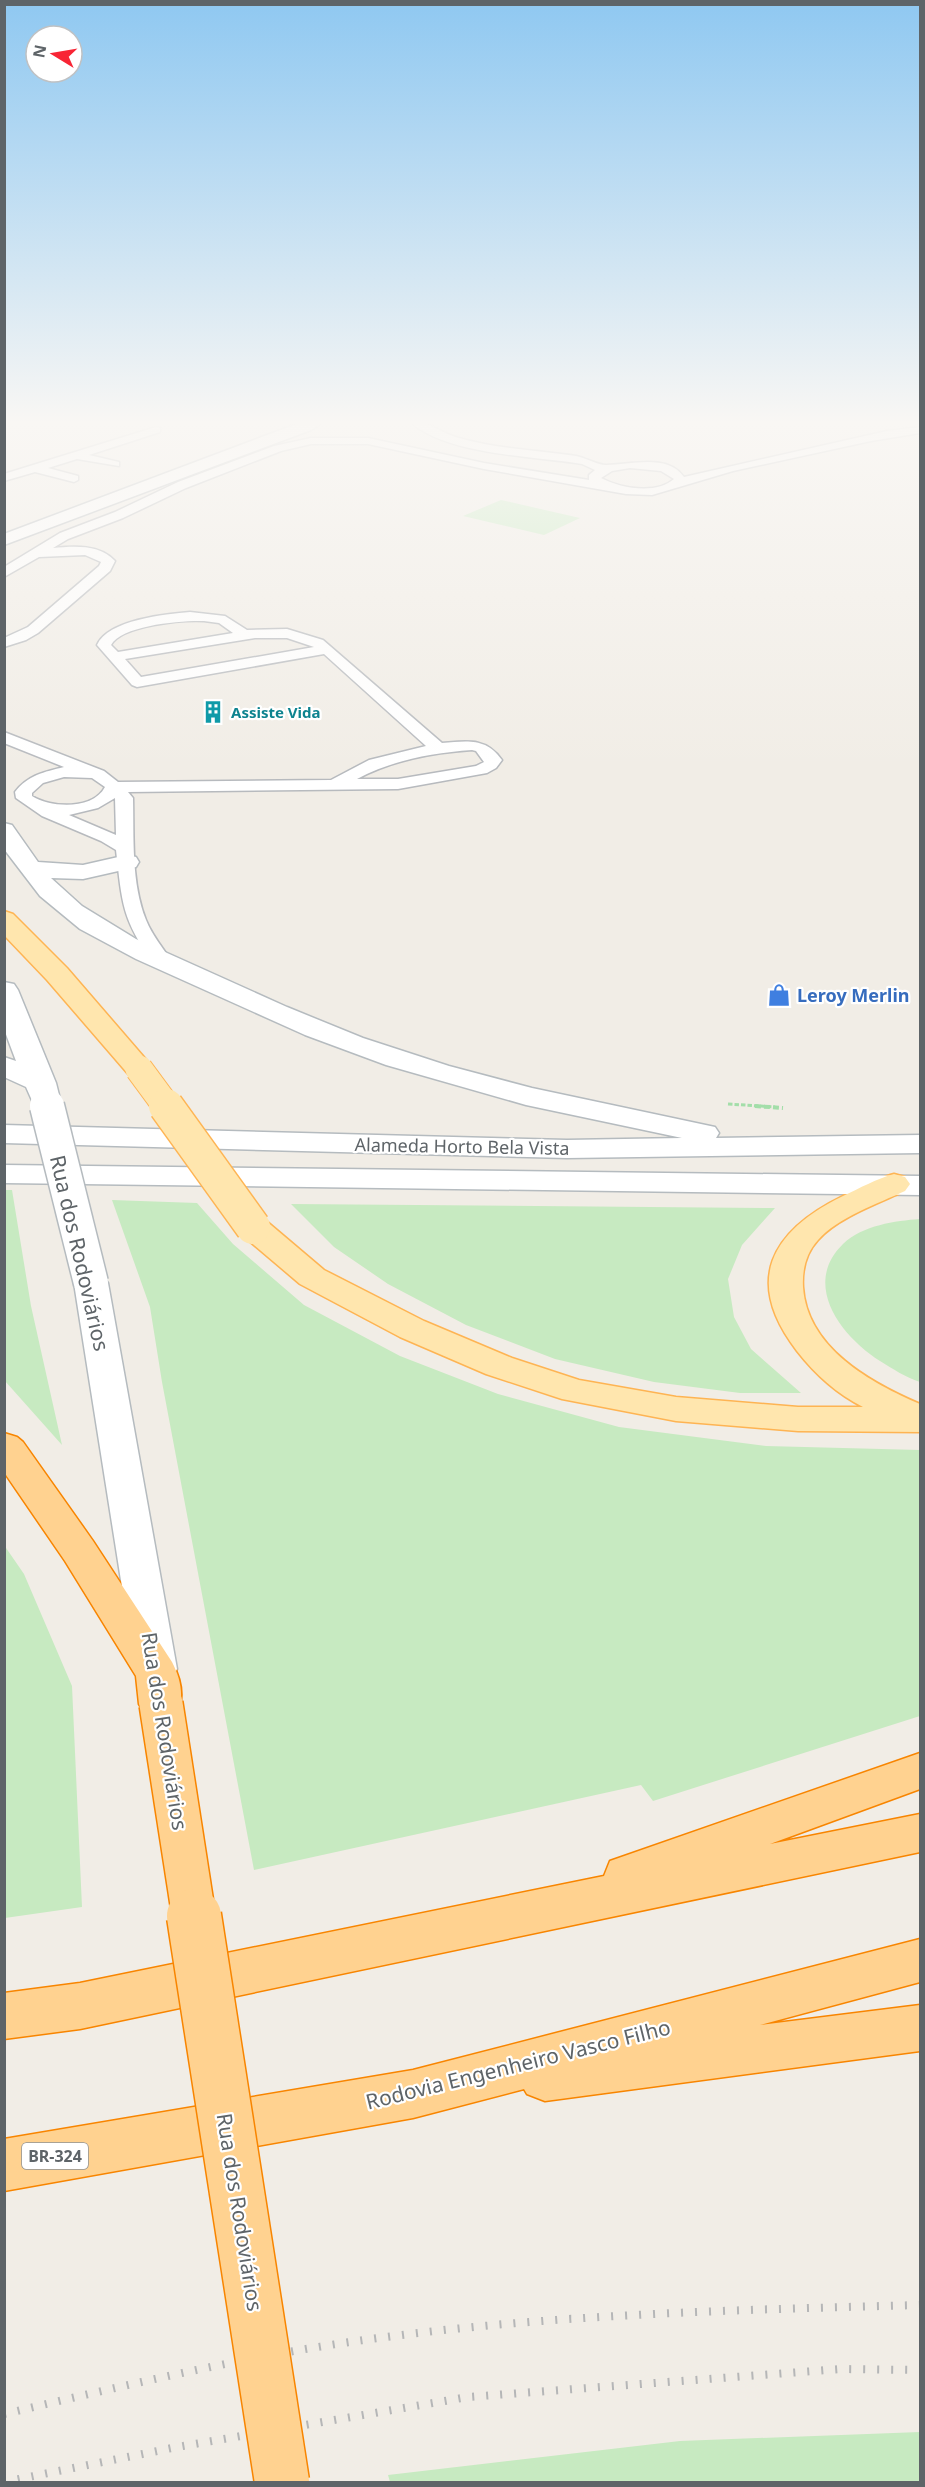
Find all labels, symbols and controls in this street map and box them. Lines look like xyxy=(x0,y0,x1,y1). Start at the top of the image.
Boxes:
north arrow xyxy=(24,24,84,84)
text: N xyxy=(27,43,51,60)
building icon: Assiste Vida xyxy=(200,699,226,725)
place label: Assiste Vida xyxy=(231,702,321,722)
shop icon: Leroy Merlin xyxy=(766,982,792,1008)
place label: Leroy Merlin xyxy=(797,983,910,1007)
street label: Alameda Horto Bela Vista xyxy=(354,1132,570,1160)
street label: Rua dos Rodoviários xyxy=(44,1152,116,1354)
street label: Rua dos Rodoviários xyxy=(136,1630,194,1832)
street label: Rodovia Engenheiro Vasco Filho xyxy=(363,2013,673,2115)
street label: Rua dos Rodoviários xyxy=(211,2111,269,2313)
road number: BR-324 xyxy=(22,2143,88,2169)

